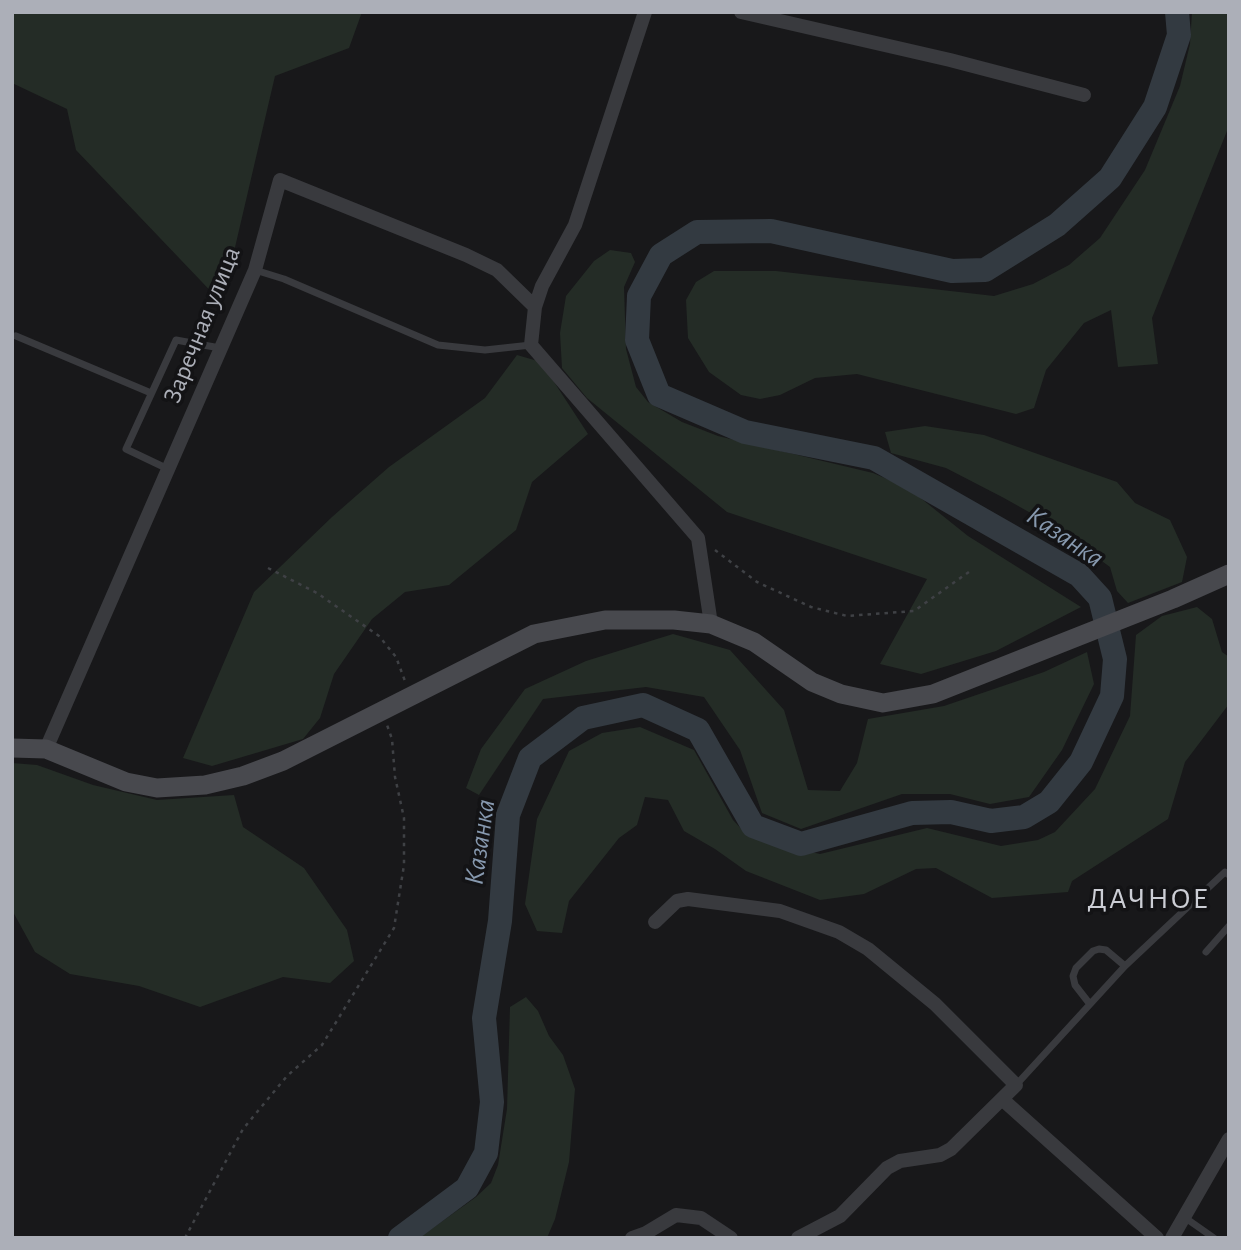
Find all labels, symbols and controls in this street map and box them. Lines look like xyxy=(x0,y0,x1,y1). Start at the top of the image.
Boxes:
street label: Заречная улица xyxy=(156,242,248,408)
water label: Казанка xyxy=(1020,499,1110,575)
water label: Казанка xyxy=(457,797,503,887)
district label: ДАЧНОЕ xyxy=(1088,881,1210,917)

